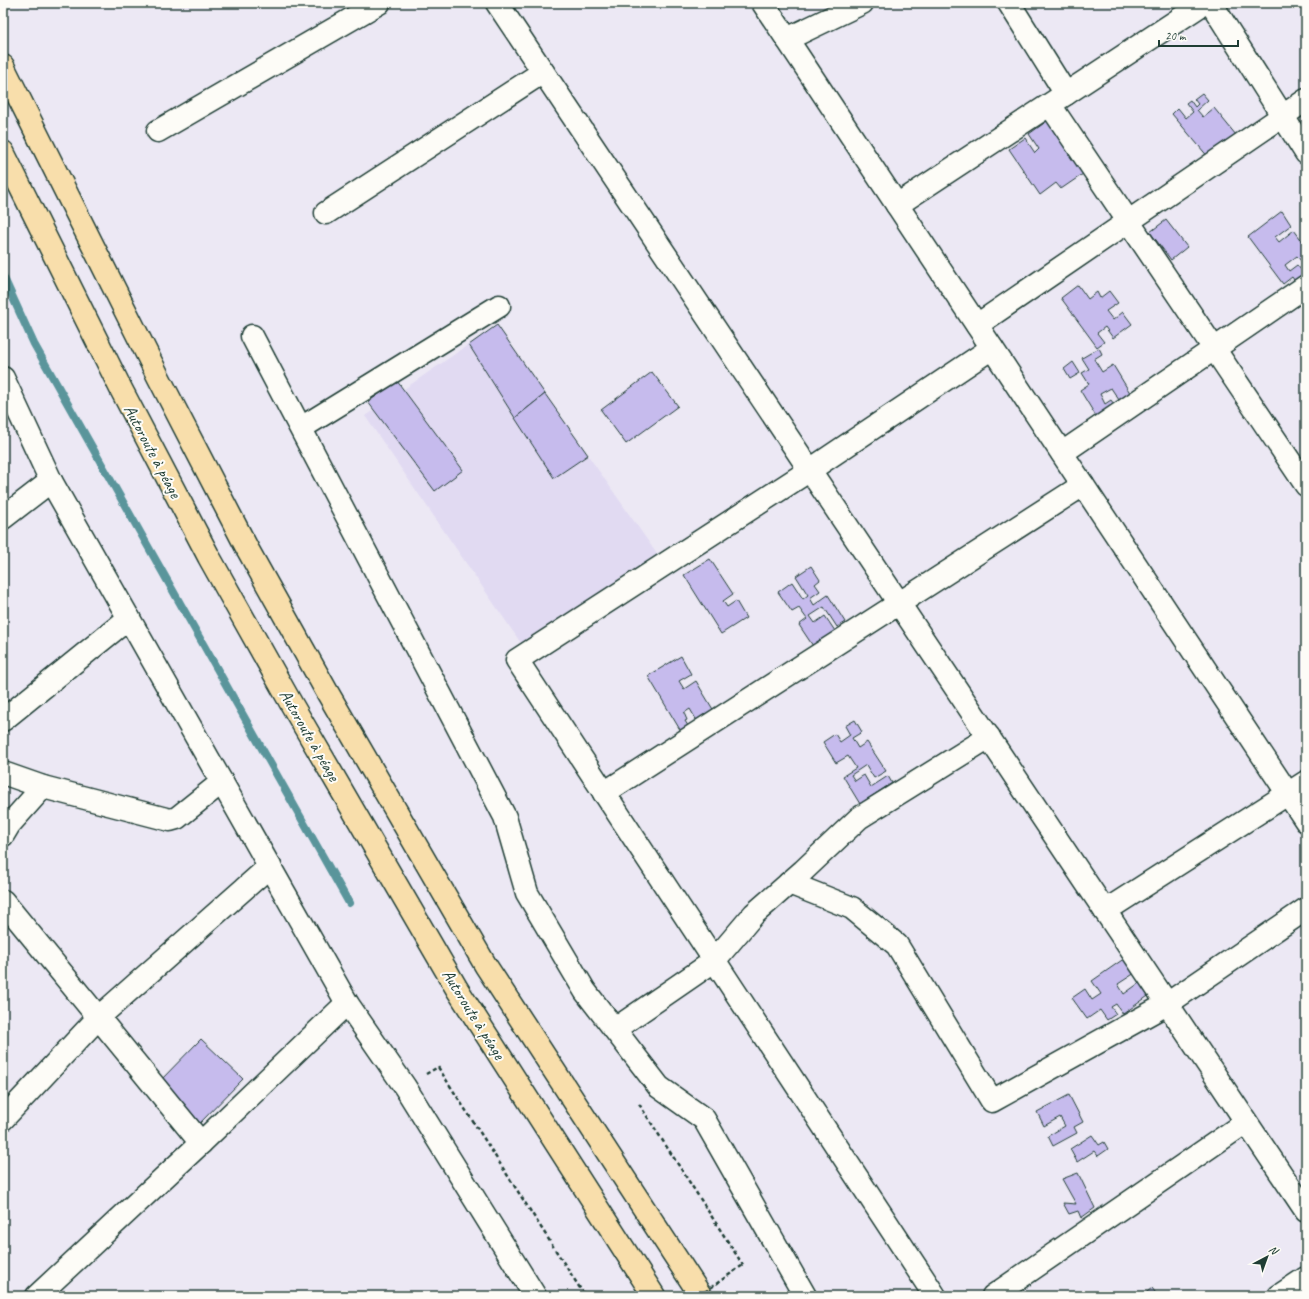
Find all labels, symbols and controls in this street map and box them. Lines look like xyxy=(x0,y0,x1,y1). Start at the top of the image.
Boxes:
scale bar xyxy=(1159,22,1238,48)
text: 20 m xyxy=(1165,28,1187,44)
street label: Autoroute à péage xyxy=(119,401,187,503)
street label: Autoroute à péage xyxy=(275,686,345,786)
street label: Autoroute à péage xyxy=(438,965,510,1065)
north arrow xyxy=(1247,1237,1287,1277)
text: N xyxy=(1266,1242,1282,1258)

